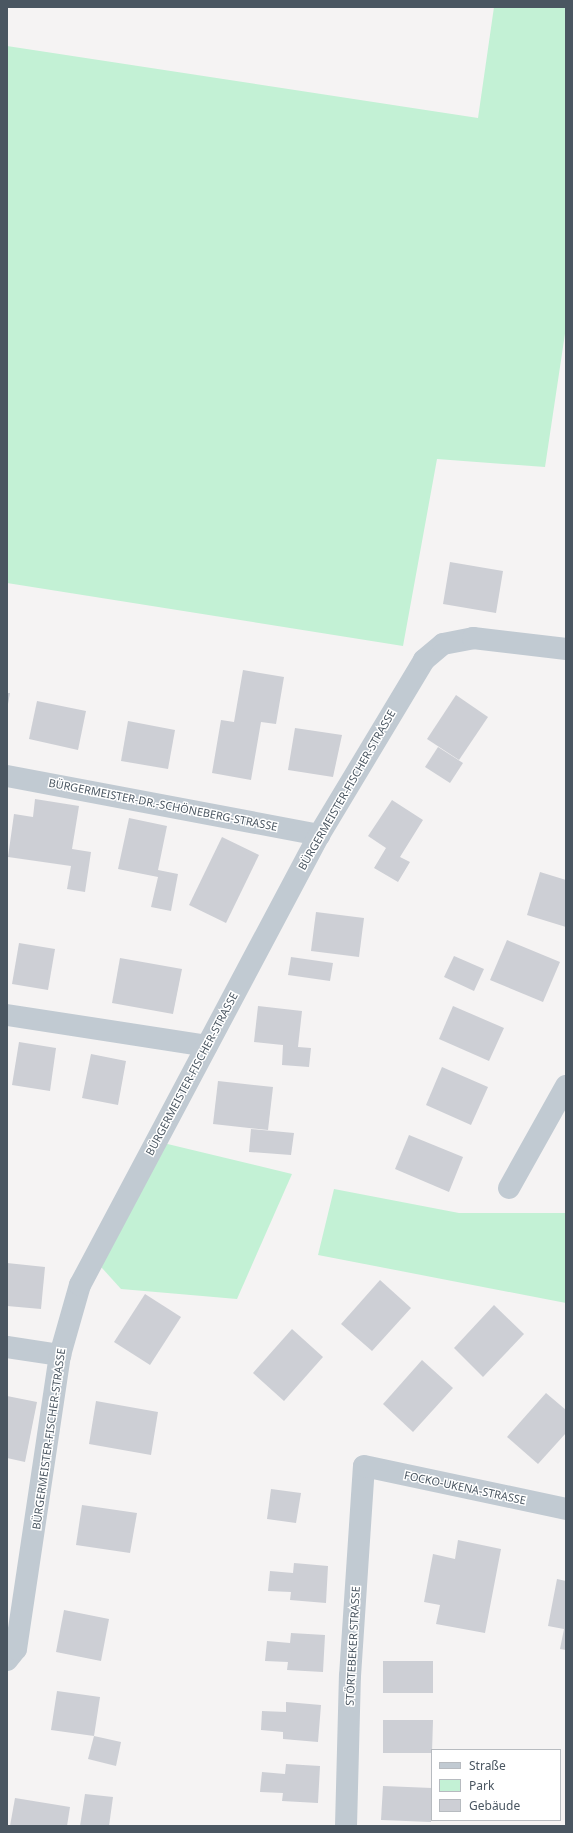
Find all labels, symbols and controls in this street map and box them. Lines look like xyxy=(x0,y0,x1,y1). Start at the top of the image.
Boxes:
street label: BÜRGERMEISTER-FISCHER-STRASSE xyxy=(296,708,398,872)
street label: BÜRGERMEISTER-DR.-SCHÖNEBERG-STRASSE xyxy=(47,776,279,834)
street label: BÜRGERMEISTER-FISCHER-STRASSE xyxy=(143,990,241,1158)
street label: BÜRGERMEISTER-FISCHER-STRASSE xyxy=(30,1348,68,1530)
street label: FOCKO-UKENA-STRASSE xyxy=(403,1469,527,1507)
street label: STÖRTEBEKER STRASSE xyxy=(343,1586,363,1706)
legend xyxy=(431,1749,561,1821)
text: Straße xyxy=(469,1757,506,1774)
text: Park xyxy=(469,1777,494,1794)
text: Gebäude xyxy=(469,1797,520,1814)

